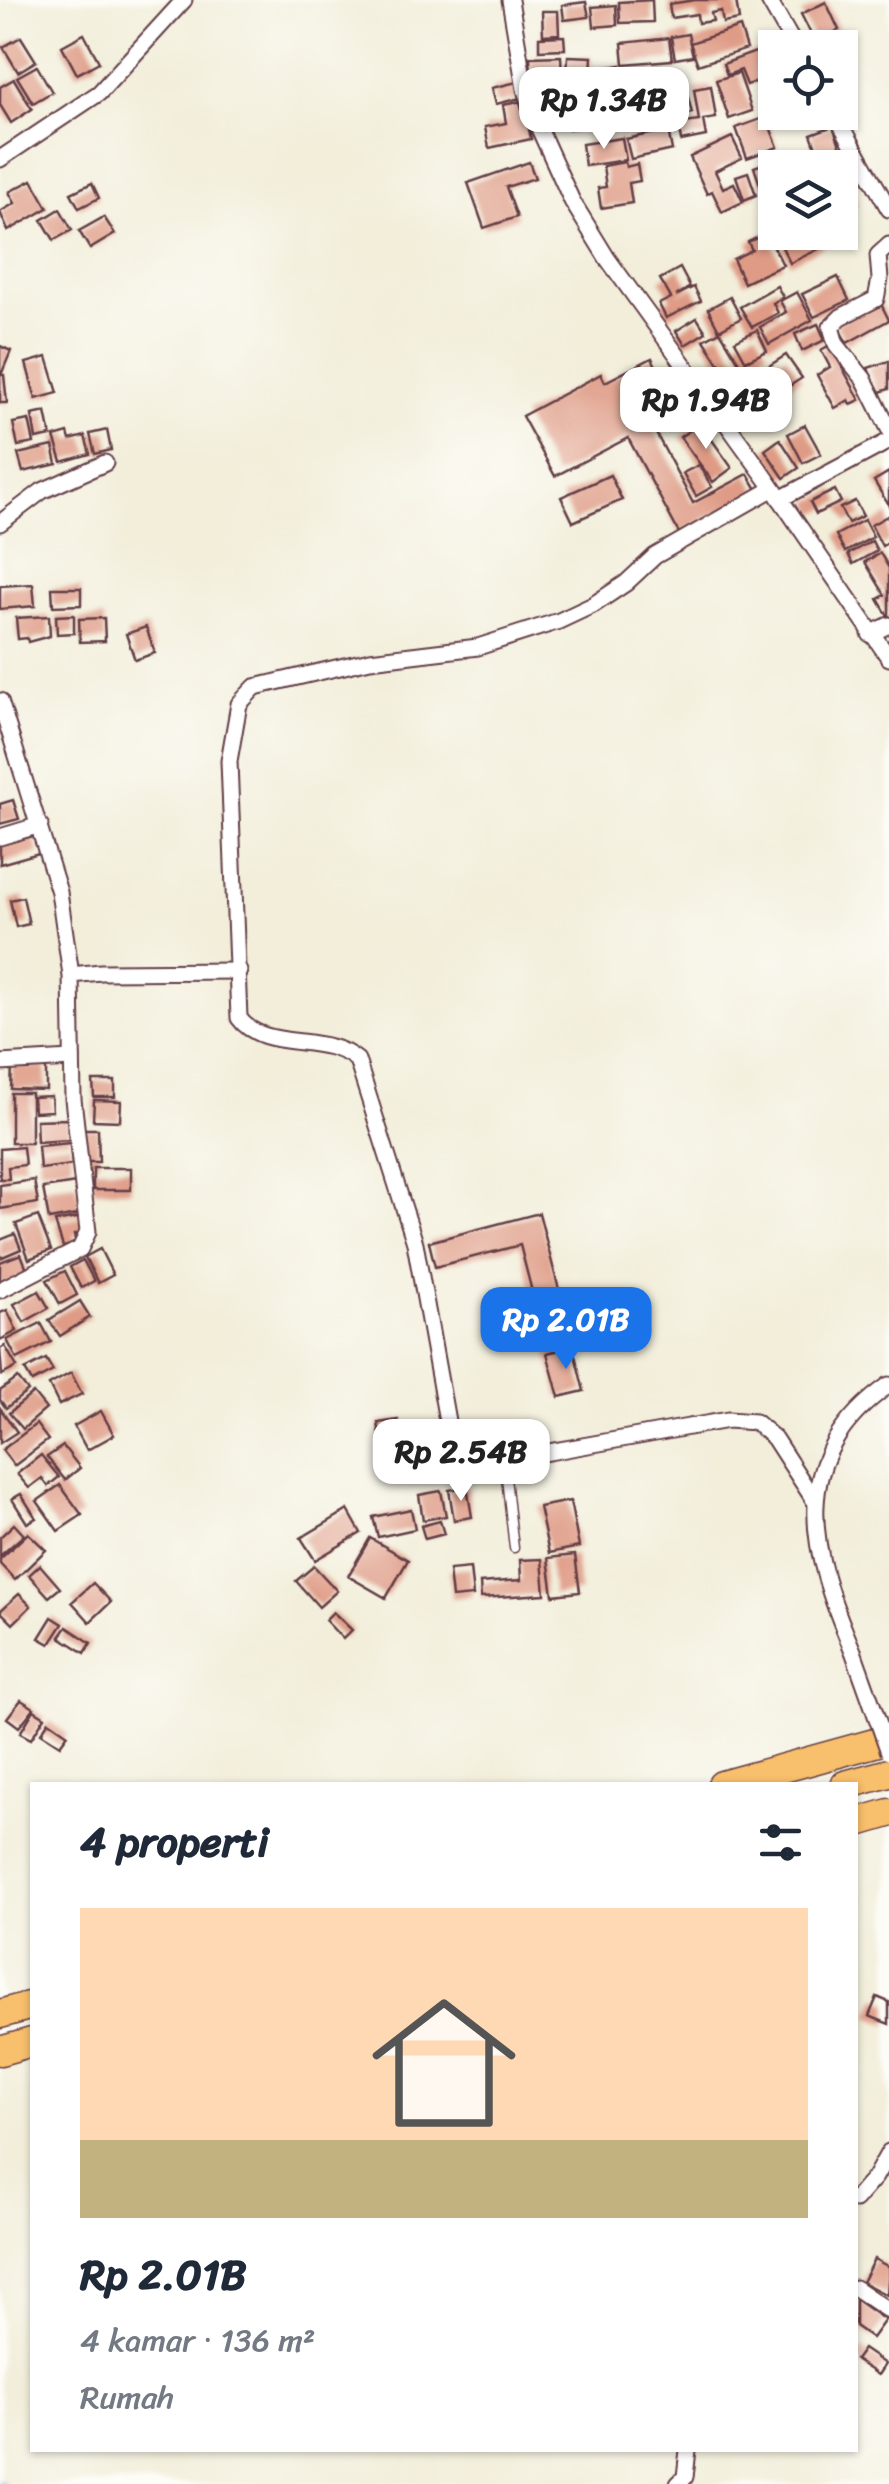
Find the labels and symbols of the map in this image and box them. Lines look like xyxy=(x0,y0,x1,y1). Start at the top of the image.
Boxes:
pin: Rp 1.34B xyxy=(501,67,707,152)
pin: Rp 1.94B xyxy=(603,367,809,452)
pin: Rp 2.01B xyxy=(463,1287,669,1372)
pin: Rp 2.54B xyxy=(358,1419,564,1504)

